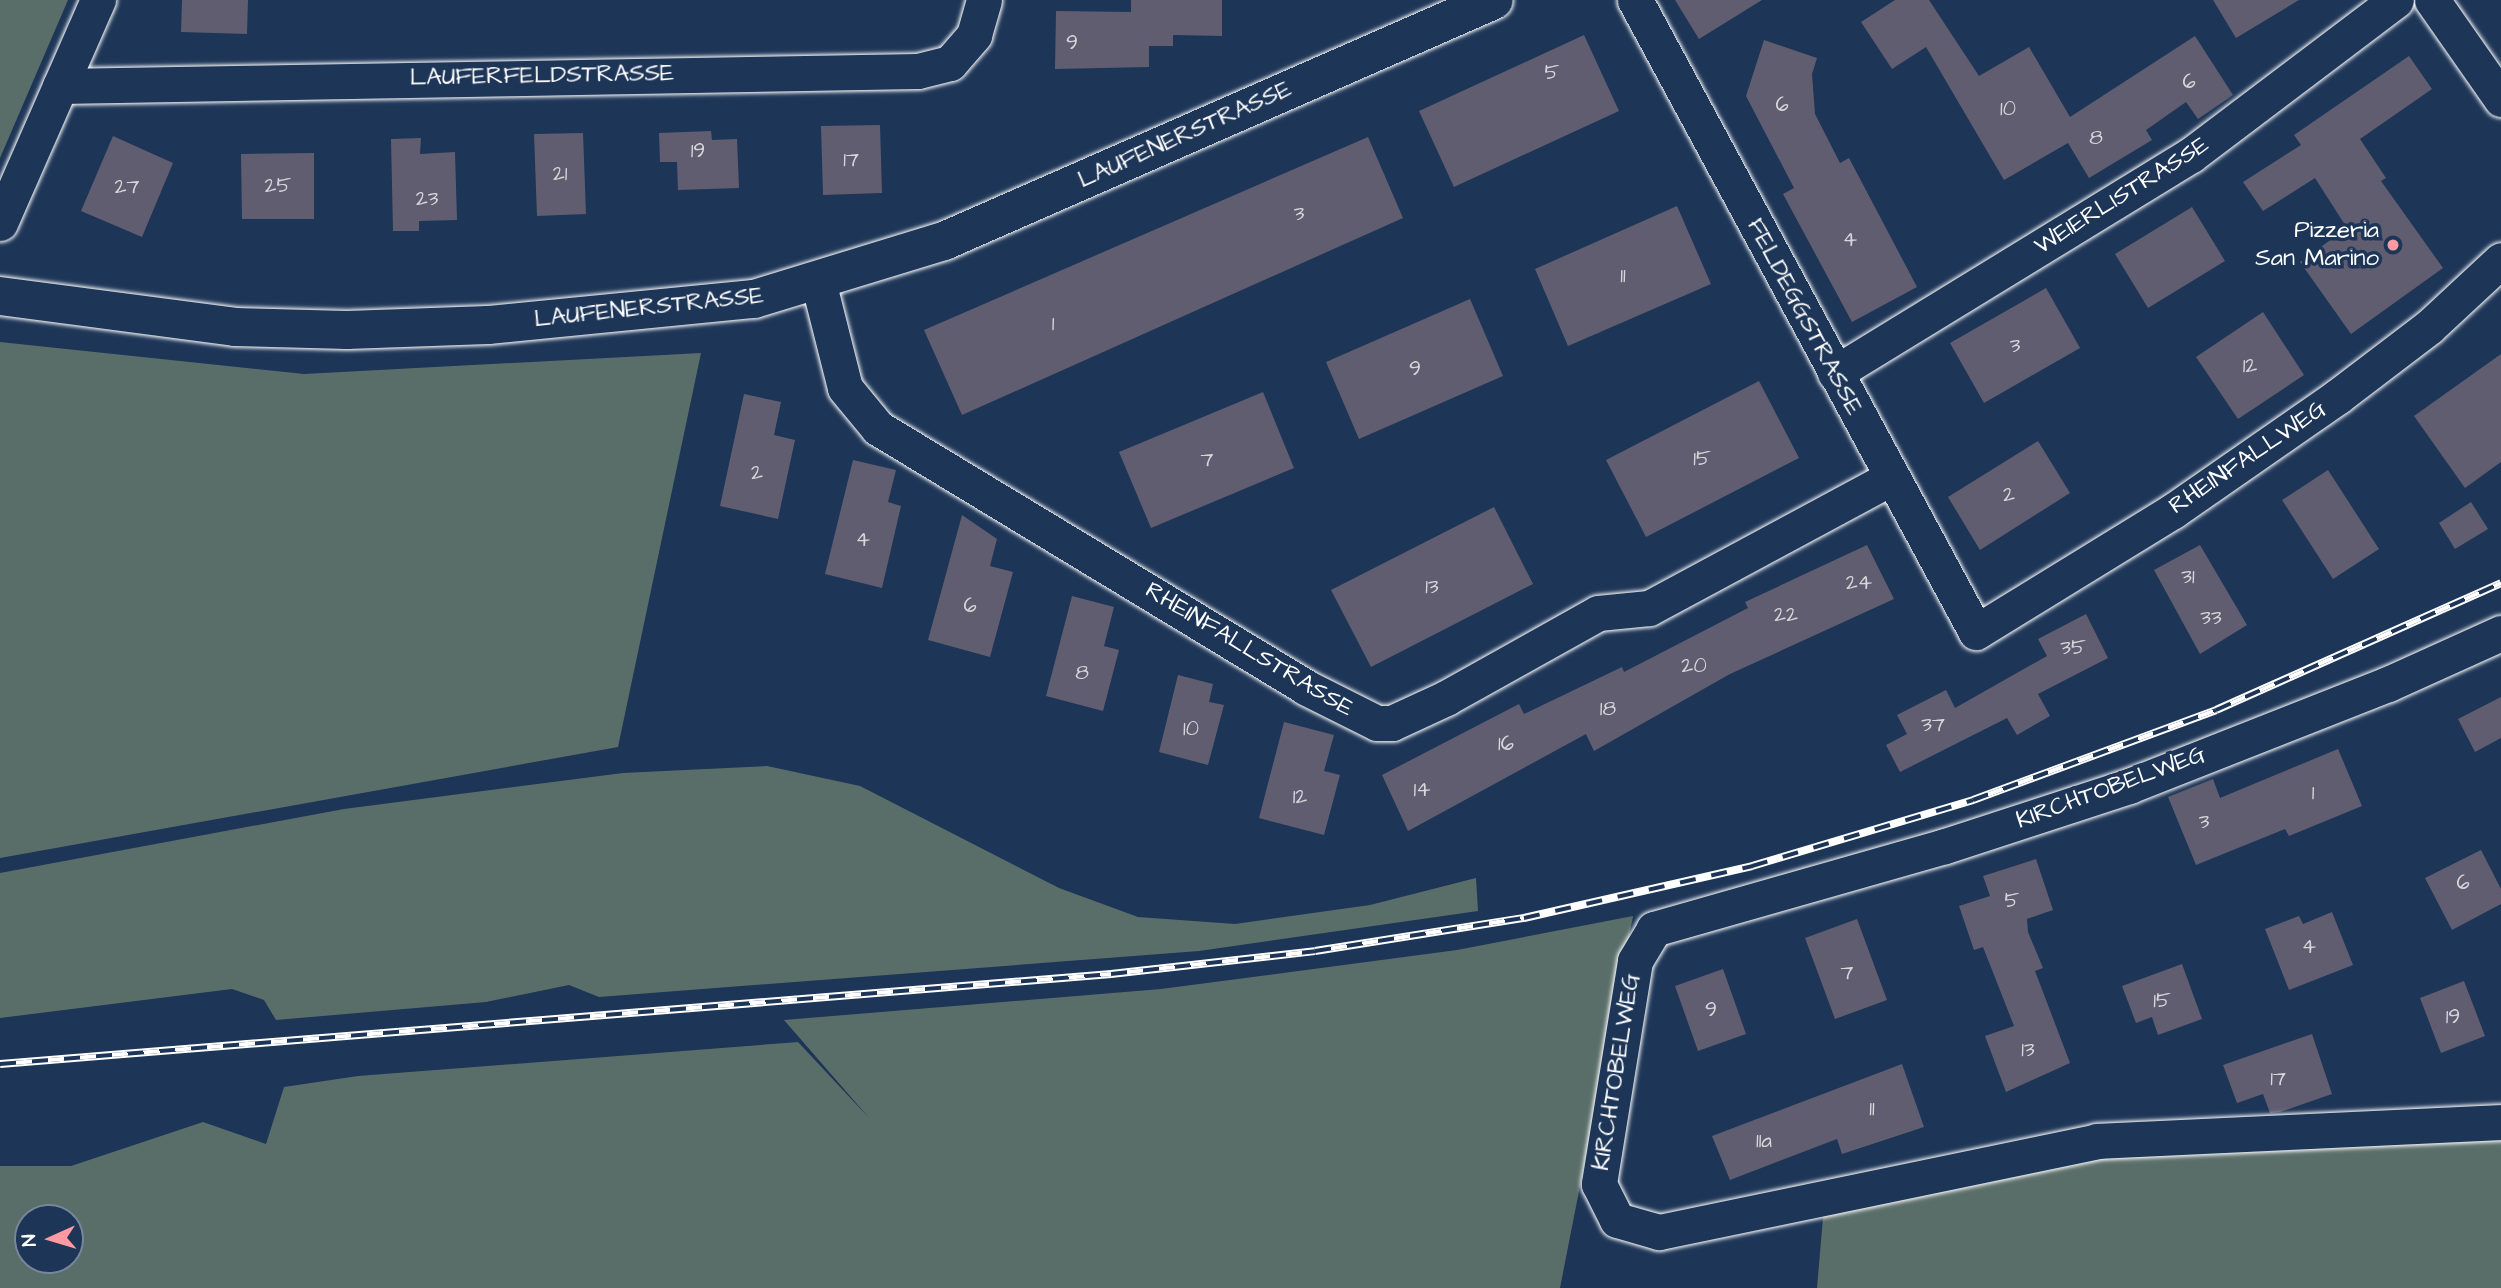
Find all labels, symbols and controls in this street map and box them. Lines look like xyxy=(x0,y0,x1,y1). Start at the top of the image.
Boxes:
house number: 9 xyxy=(1066,30,1078,56)
street label: LAUFERFELDSTRASSE xyxy=(410,59,674,93)
house number: 5 xyxy=(1545,60,1559,86)
house number: 6 xyxy=(2182,69,2196,95)
street label: LAUFENERSTRASSE xyxy=(1074,75,1296,195)
house number: 6 xyxy=(1775,92,1789,118)
house number: 10 xyxy=(2000,96,2016,122)
house number: 8 xyxy=(2089,125,2103,151)
street label: WEIERLISTRASSE xyxy=(2030,131,2214,261)
house number: 19 xyxy=(691,138,705,164)
house number: 17 xyxy=(843,147,859,173)
house number: 21 xyxy=(553,161,567,187)
house number: 25 xyxy=(265,173,291,199)
house number: 27 xyxy=(115,174,139,200)
house number: 23 xyxy=(416,186,438,212)
house number: 3 xyxy=(1294,201,1304,227)
street label: FELDEGGSTRASSE xyxy=(1740,214,1868,420)
place label: Pizzeria San Marino xyxy=(2255,217,2379,273)
house number: 4 xyxy=(1843,227,1857,253)
marker: Pizzeria San Marino xyxy=(2385,237,2401,253)
house number: 11 xyxy=(1620,263,1626,289)
street label: LAUFENERSTRASSE xyxy=(533,282,765,334)
house number: 1 xyxy=(1052,311,1054,337)
house number: 3 xyxy=(2010,333,2020,359)
house number: 12 xyxy=(2243,353,2257,379)
house number: 9 xyxy=(1409,356,1421,382)
street label: RHEINFALLWEG xyxy=(2164,395,2332,521)
house number: 15 xyxy=(1693,446,1711,472)
house number: 7 xyxy=(1201,447,1213,473)
house number: 2 xyxy=(751,460,763,486)
house number: 2 xyxy=(2003,482,2015,508)
house number: 4 xyxy=(856,527,870,553)
house number: 31 xyxy=(2181,564,2195,590)
house number: 24 xyxy=(1846,570,1872,596)
house number: 13 xyxy=(1425,574,1439,600)
street label: RHEINFALLSTRASSE xyxy=(1140,576,1358,724)
house number: 6 xyxy=(963,593,977,619)
house number: 22 xyxy=(1774,602,1798,628)
house number: 33 xyxy=(2200,605,2222,631)
house number: 35 xyxy=(2060,635,2086,661)
house number: 20 xyxy=(1681,653,1707,679)
house number: 8 xyxy=(1075,660,1089,686)
house number: 18 xyxy=(1600,696,1616,722)
house number: 37 xyxy=(1921,712,1945,738)
house number: 10 xyxy=(1183,716,1199,742)
house number: 16 xyxy=(1498,731,1514,757)
street label: KIRCHTOBELWEG xyxy=(2013,740,2209,836)
house number: 14 xyxy=(1414,777,1430,803)
house number: 1 xyxy=(2312,780,2314,806)
house number: 12 xyxy=(1293,784,1307,810)
house number: 3 xyxy=(2199,809,2209,835)
house number: 6 xyxy=(2456,870,2470,896)
house number: 5 xyxy=(2005,888,2019,914)
house number: 4 xyxy=(2302,934,2316,960)
house number: 7 xyxy=(1841,960,1853,986)
street label: KIRCHTOBELWEG xyxy=(1587,971,1647,1173)
house number: 15 xyxy=(2153,988,2171,1014)
house number: 9 xyxy=(1705,997,1717,1023)
house number: 19 xyxy=(2446,1004,2460,1030)
house number: 13 xyxy=(2021,1037,2035,1063)
house number: 17 xyxy=(2270,1066,2286,1092)
house number: 11 xyxy=(1869,1096,1875,1122)
house number: 11a xyxy=(1756,1128,1772,1154)
north arrow xyxy=(14,1204,84,1274)
text: N xyxy=(16,1233,43,1247)

